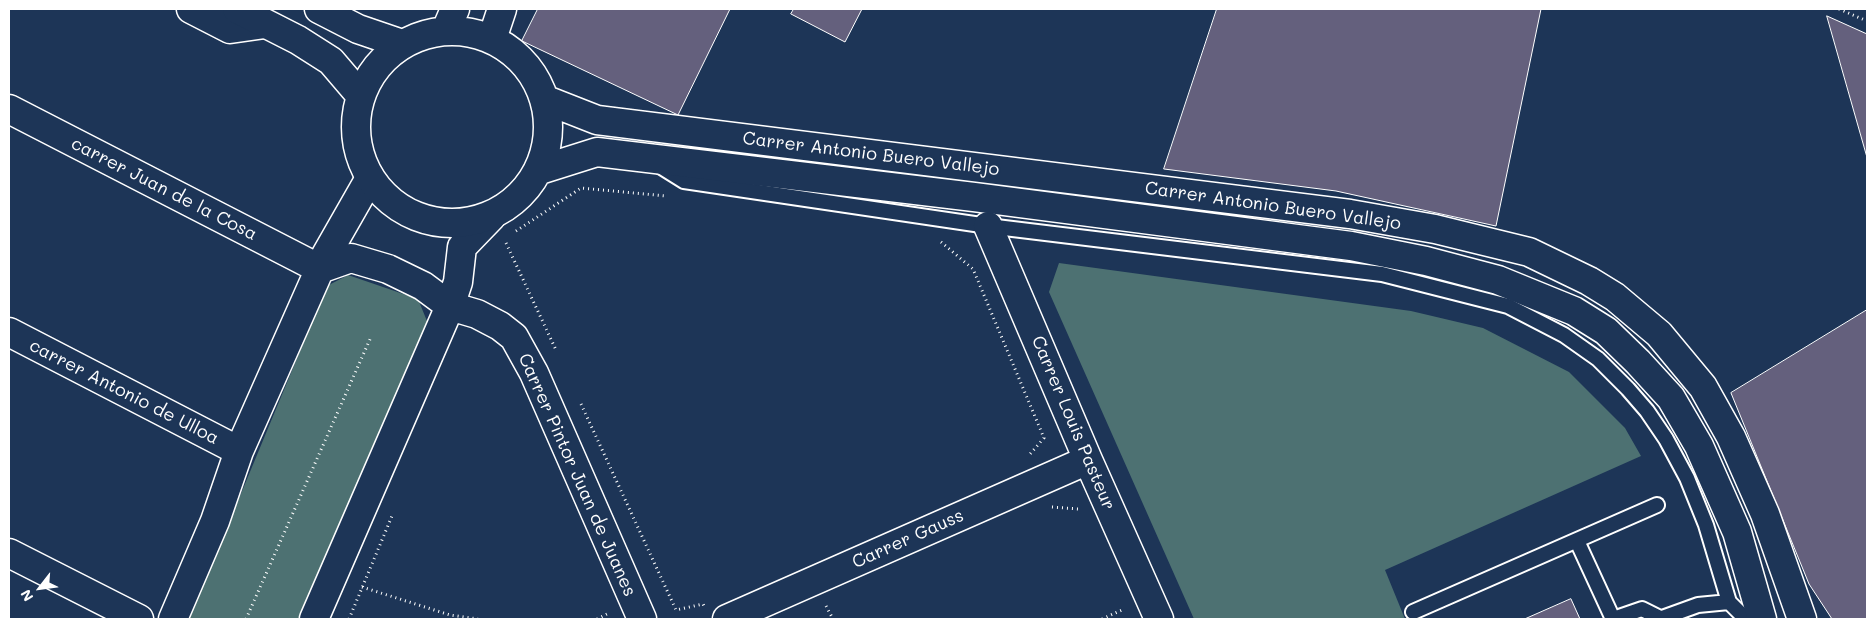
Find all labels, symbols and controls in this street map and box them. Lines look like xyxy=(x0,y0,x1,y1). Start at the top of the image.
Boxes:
street label: Carrer Antonio Buero Vallejo xyxy=(741,128,1001,180)
street label: carrer Juan de la Cosa xyxy=(67,133,261,245)
street label: Carrer Antonio Buero Vallejo xyxy=(1144,177,1402,235)
street label: Carrer Louis Pasteur xyxy=(1027,333,1119,513)
street label: carrer Antonio de Ulloa xyxy=(26,335,222,449)
street label: Carrer Pintor Juan de Juanes xyxy=(513,350,641,600)
street label: Carrer Gauss xyxy=(849,505,967,573)
north arrow xyxy=(15,563,65,613)
text: N xyxy=(16,586,37,605)

